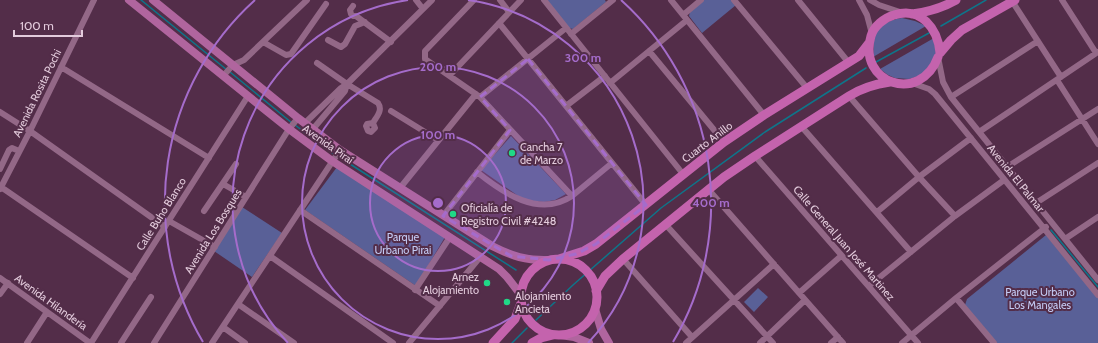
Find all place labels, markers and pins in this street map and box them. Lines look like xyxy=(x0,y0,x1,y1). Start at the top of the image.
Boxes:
place label: Cancha 7 de Marzo xyxy=(520,140,563,167)
marker: Cancha 7 de Marzo xyxy=(507,148,517,158)
centre of rings xyxy=(431,196,445,210)
place label: Oficialía de Registro Civil #4248 xyxy=(461,201,556,228)
marker: Oficialía de Registro Civil #4248 xyxy=(448,209,458,219)
place label: Arnez Alojamiento xyxy=(423,270,479,297)
marker: Arnez Alojamiento xyxy=(482,278,492,288)
place label: Alojamiento Ancieta xyxy=(515,289,571,316)
marker: Alojamiento Ancieta xyxy=(502,297,512,307)

